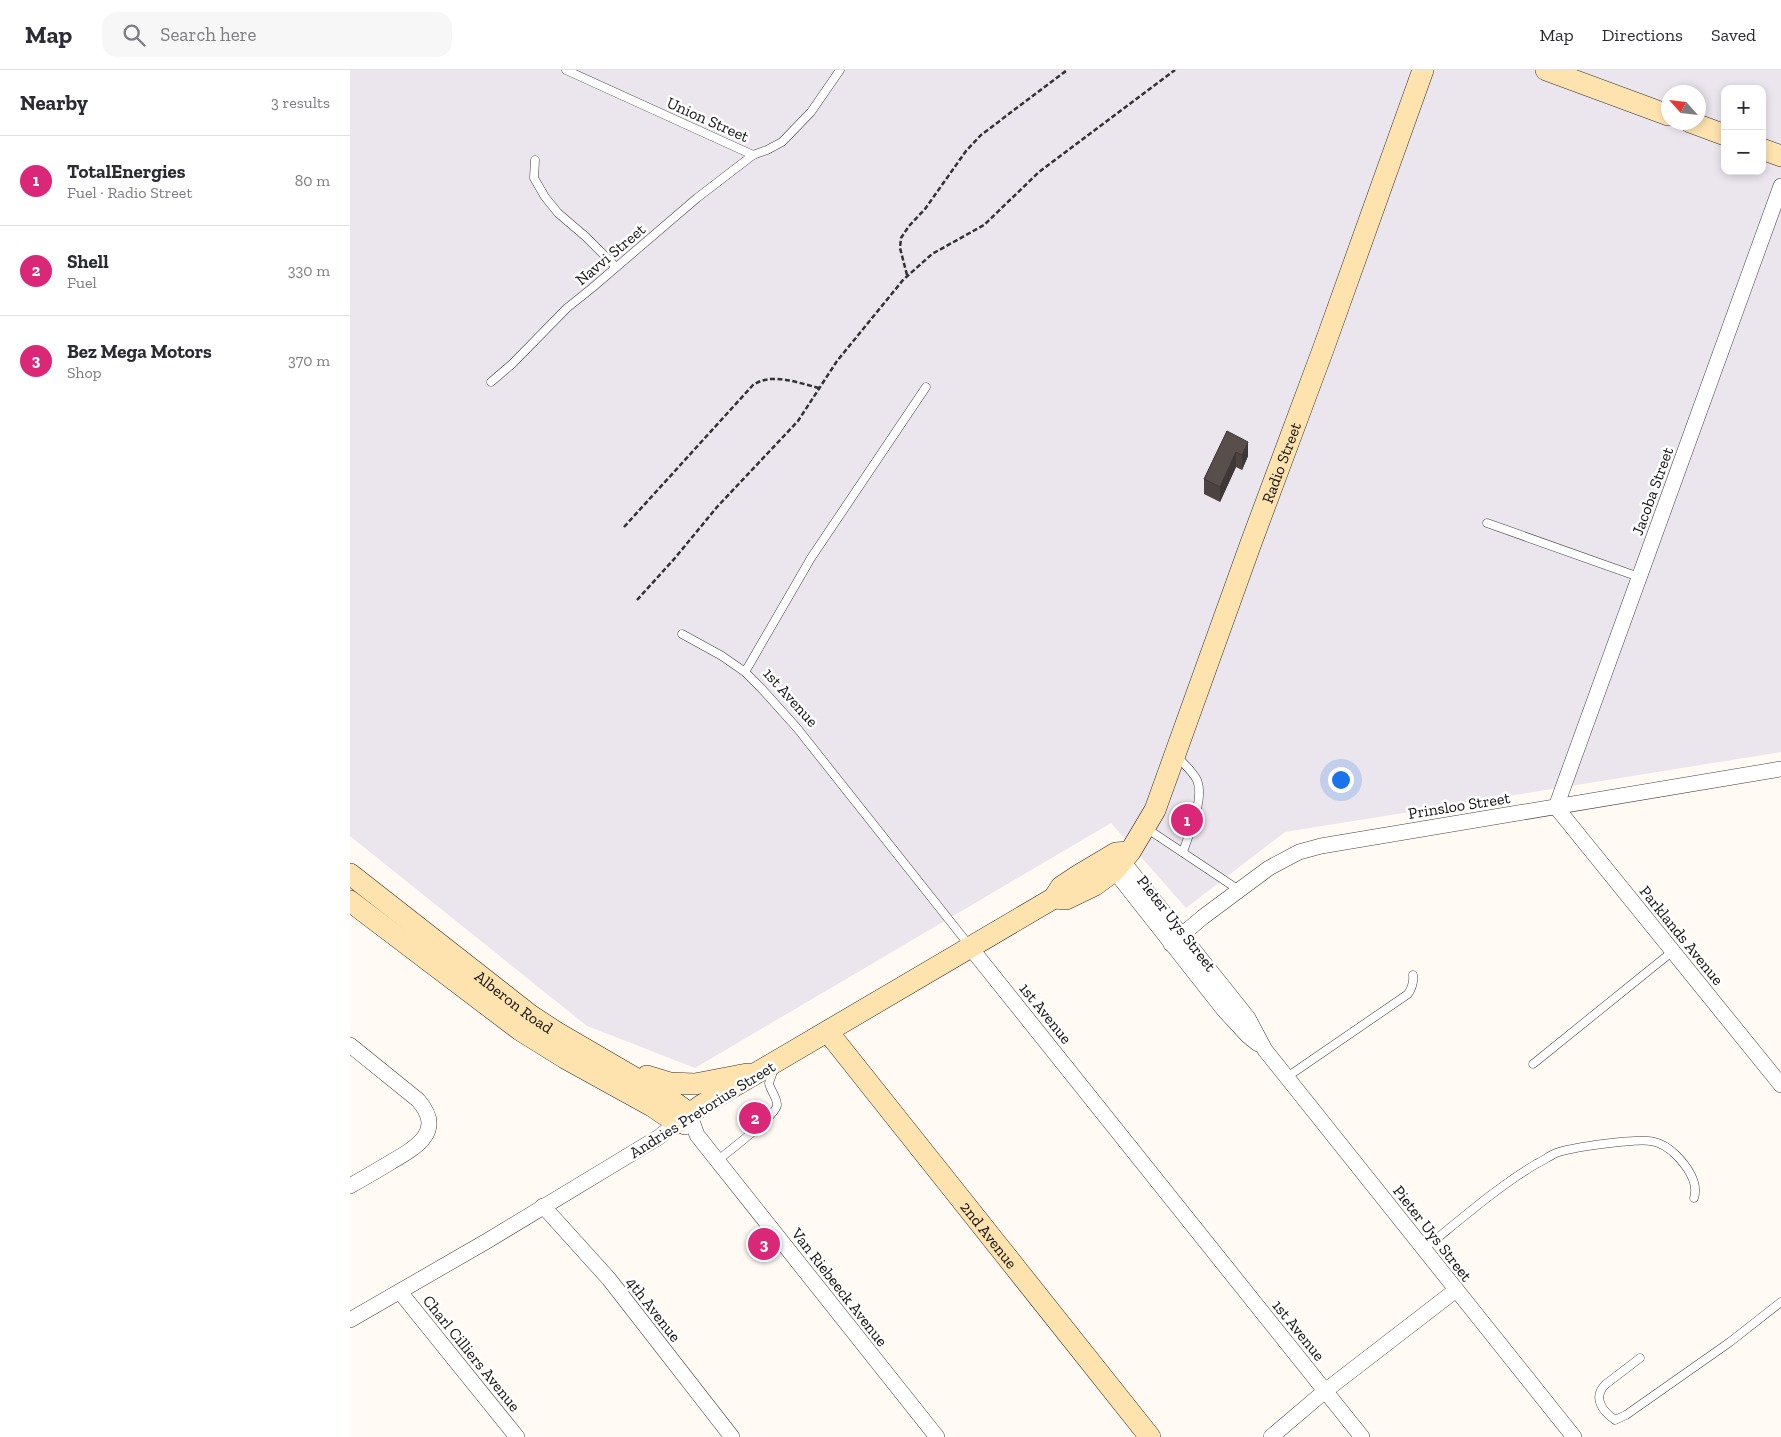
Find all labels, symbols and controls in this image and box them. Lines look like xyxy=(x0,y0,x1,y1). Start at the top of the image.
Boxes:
search box xyxy=(102,12,452,57)
text: Map xyxy=(25,20,72,49)
icon: search xyxy=(120,21,148,49)
text: Search here xyxy=(160,23,257,46)
text: Map xyxy=(1539,24,1574,46)
text: Directions xyxy=(1602,24,1683,46)
text: Saved xyxy=(1711,24,1756,46)
north arrow xyxy=(1661,85,1706,130)
map controls xyxy=(1721,85,1766,175)
button: + xyxy=(1721,85,1766,130)
text: Nearby xyxy=(20,90,88,115)
text: 3 results xyxy=(271,93,330,112)
street label: Union Street xyxy=(664,93,752,146)
button: − xyxy=(1721,130,1766,175)
text: TotalEnergies xyxy=(67,160,186,183)
text: 1 xyxy=(33,171,39,190)
text: 80 m xyxy=(295,171,330,190)
text: Fuel · Radio Street xyxy=(67,183,192,202)
street label: Navvi Street xyxy=(572,220,649,289)
text: Shell xyxy=(67,250,109,273)
text: 2 xyxy=(32,261,40,280)
text: 330 m xyxy=(288,261,330,280)
text: Fuel xyxy=(67,273,97,292)
text: Bez Mega Motors xyxy=(67,340,212,363)
text: 3 xyxy=(32,351,40,370)
text: 370 m xyxy=(288,351,330,370)
text: Shop xyxy=(67,363,102,382)
street label: Radio Street xyxy=(1258,420,1305,506)
street label: Jacoba Street xyxy=(1628,445,1677,538)
street label: 1st Avenue xyxy=(759,664,822,731)
your location xyxy=(1328,767,1354,793)
street label: Prinsloo Street xyxy=(1407,788,1512,823)
pin: 1 xyxy=(1171,801,1203,839)
street label: Pieter Uys Street xyxy=(1133,871,1220,975)
street label: Parklands Avenue xyxy=(1636,882,1728,989)
street label: Alberon Road xyxy=(471,967,557,1038)
street label: 1st Avenue xyxy=(1015,979,1076,1048)
street label: Andries Pretorius Street xyxy=(626,1057,779,1162)
pin: 2 xyxy=(739,1099,771,1137)
street label: Pieter Uys Street xyxy=(1389,1181,1476,1285)
street label: 2nd Avenue xyxy=(956,1198,1021,1272)
street label: Van Riebeeck Avenue xyxy=(787,1224,892,1350)
pin: 3 xyxy=(748,1225,780,1263)
street label: 4th Avenue xyxy=(622,1273,685,1346)
street label: Charl Cilliers Avenue xyxy=(419,1291,524,1415)
street label: 1st Avenue xyxy=(1268,1296,1329,1365)

